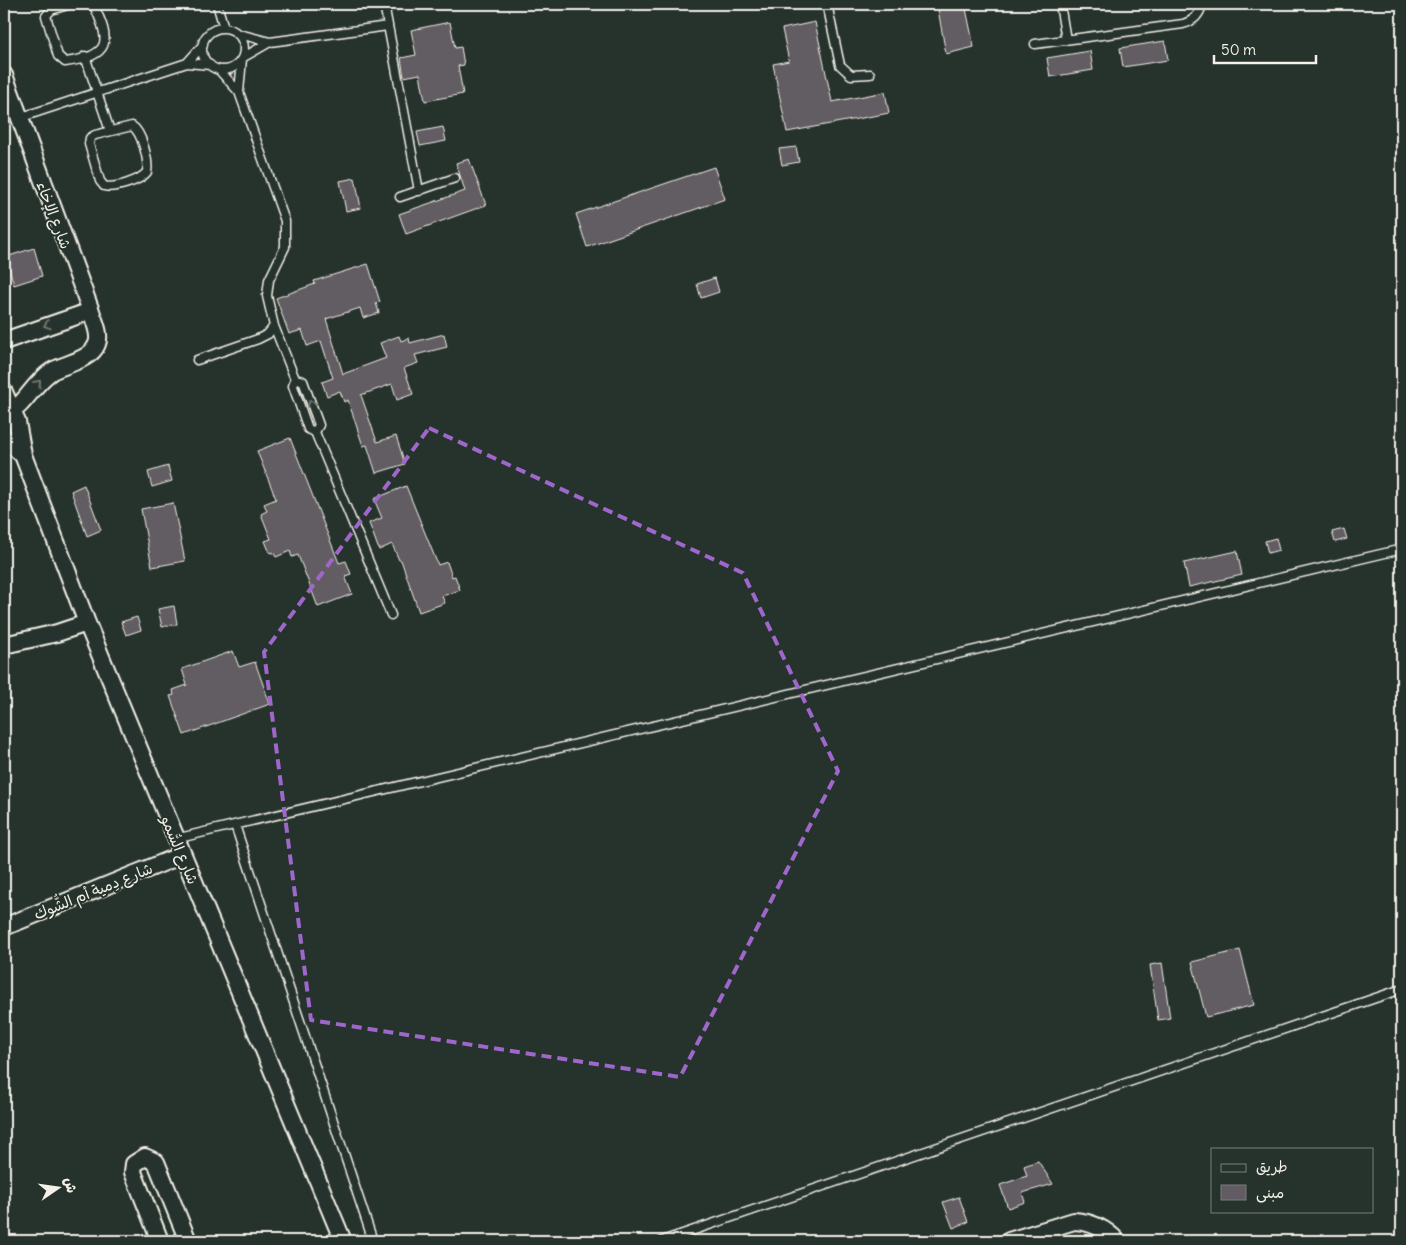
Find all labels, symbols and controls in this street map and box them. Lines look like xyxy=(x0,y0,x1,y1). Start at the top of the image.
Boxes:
scale bar xyxy=(1214,32,1316,64)
text: 50 m xyxy=(1221,40,1256,59)
street label: شارع الإخاء xyxy=(31,178,76,252)
one-way arrow xyxy=(43,319,52,329)
one-way arrow xyxy=(32,380,41,389)
one-way arrow xyxy=(307,399,317,408)
street label: شارع السُّمو xyxy=(156,812,203,887)
street label: شارع دِمية أم الشُّوك xyxy=(30,856,156,925)
legend xyxy=(1211,1148,1374,1212)
text: طريق xyxy=(1256,1157,1288,1176)
north arrow xyxy=(32,1162,82,1212)
text: ش xyxy=(60,1176,81,1195)
text: مبنى xyxy=(1256,1183,1284,1203)

